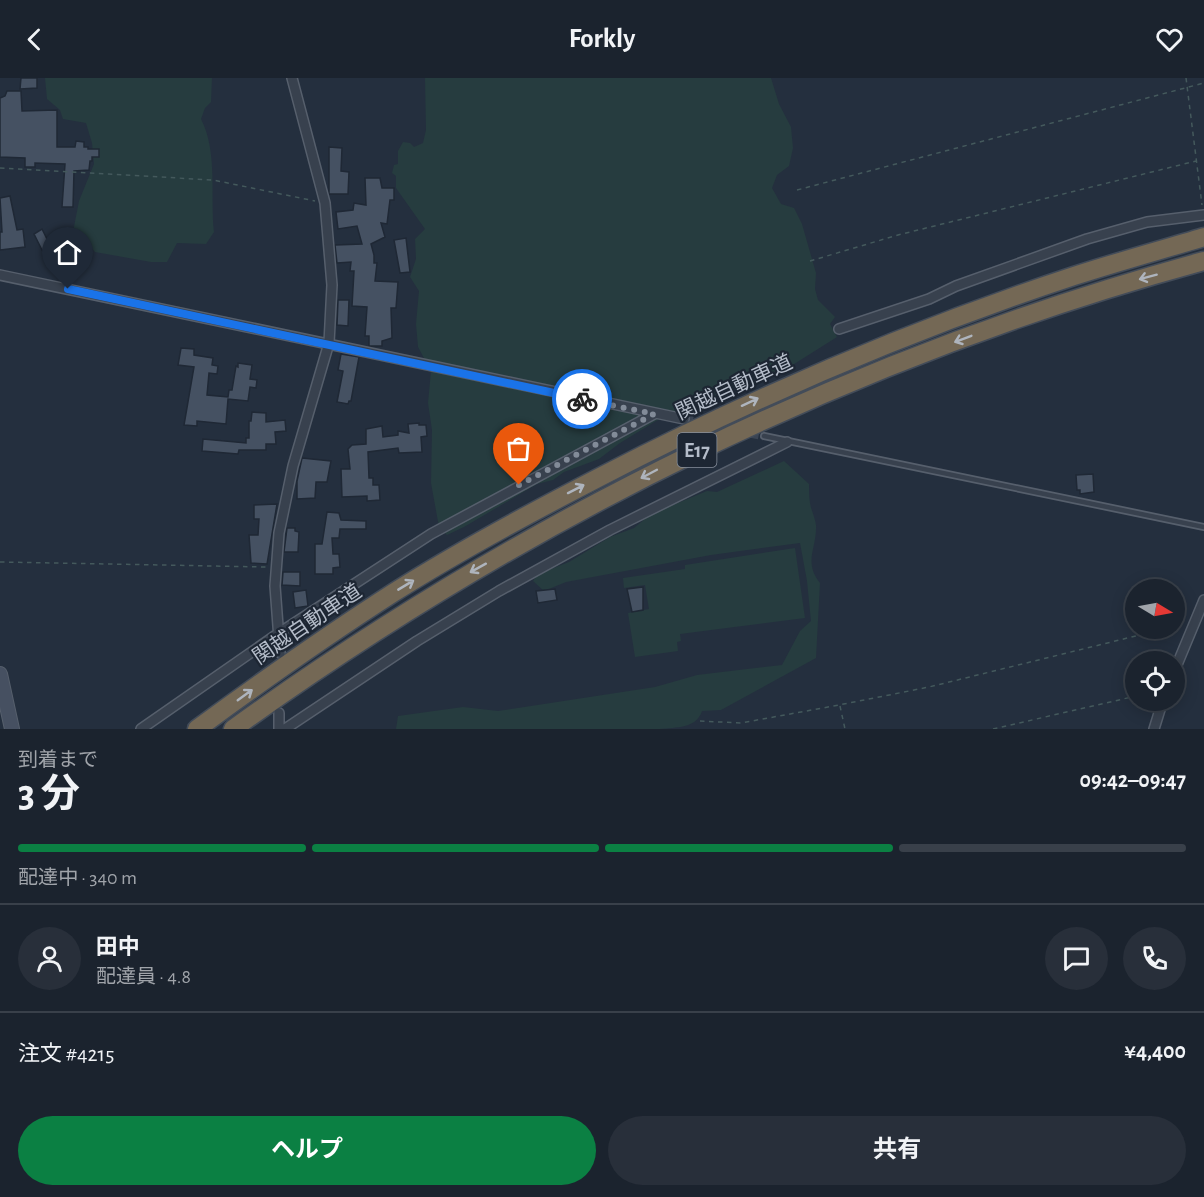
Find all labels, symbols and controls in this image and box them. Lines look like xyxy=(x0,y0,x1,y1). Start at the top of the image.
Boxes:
icon: back xyxy=(18,23,51,56)
icon: heart xyxy=(1153,23,1186,56)
text: Forkly xyxy=(569,25,635,52)
pin xyxy=(42,227,93,289)
icon: home xyxy=(51,236,84,269)
one-way arrow xyxy=(1138,271,1157,283)
one-way arrow xyxy=(954,334,973,345)
street label: 関越自動車道 xyxy=(672,350,796,424)
courier xyxy=(552,369,612,429)
icon: bike xyxy=(566,383,599,416)
one-way arrow xyxy=(741,396,759,408)
pin xyxy=(493,423,544,485)
icon: bag xyxy=(502,432,535,465)
road number: E17 xyxy=(678,433,716,467)
one-way arrow xyxy=(640,469,658,481)
one-way arrow xyxy=(566,483,584,495)
one-way arrow xyxy=(470,562,487,574)
one-way arrow xyxy=(397,579,414,591)
north arrow xyxy=(1125,579,1185,639)
map controls xyxy=(1125,579,1185,711)
street label: 関越自動車道 xyxy=(249,580,365,668)
button: locate xyxy=(1125,651,1185,711)
one-way arrow xyxy=(236,688,252,701)
text: 到着まで xyxy=(18,750,98,770)
text: 09:42–09:47 xyxy=(1080,769,1186,791)
text: 3 分 xyxy=(18,775,80,814)
text: 配達中 · 340 m xyxy=(18,868,137,888)
button: person xyxy=(18,927,81,990)
button: chat xyxy=(1045,927,1108,990)
button: phone xyxy=(1123,927,1186,990)
text: 田中 xyxy=(96,936,140,958)
text: 配達員 · 4.8 xyxy=(96,967,191,987)
text: ¥4,400 xyxy=(1124,1040,1186,1062)
text: 注文 #4215 xyxy=(18,1043,114,1065)
button: ヘルプ xyxy=(18,1116,596,1185)
button: 共有 xyxy=(608,1116,1186,1185)

